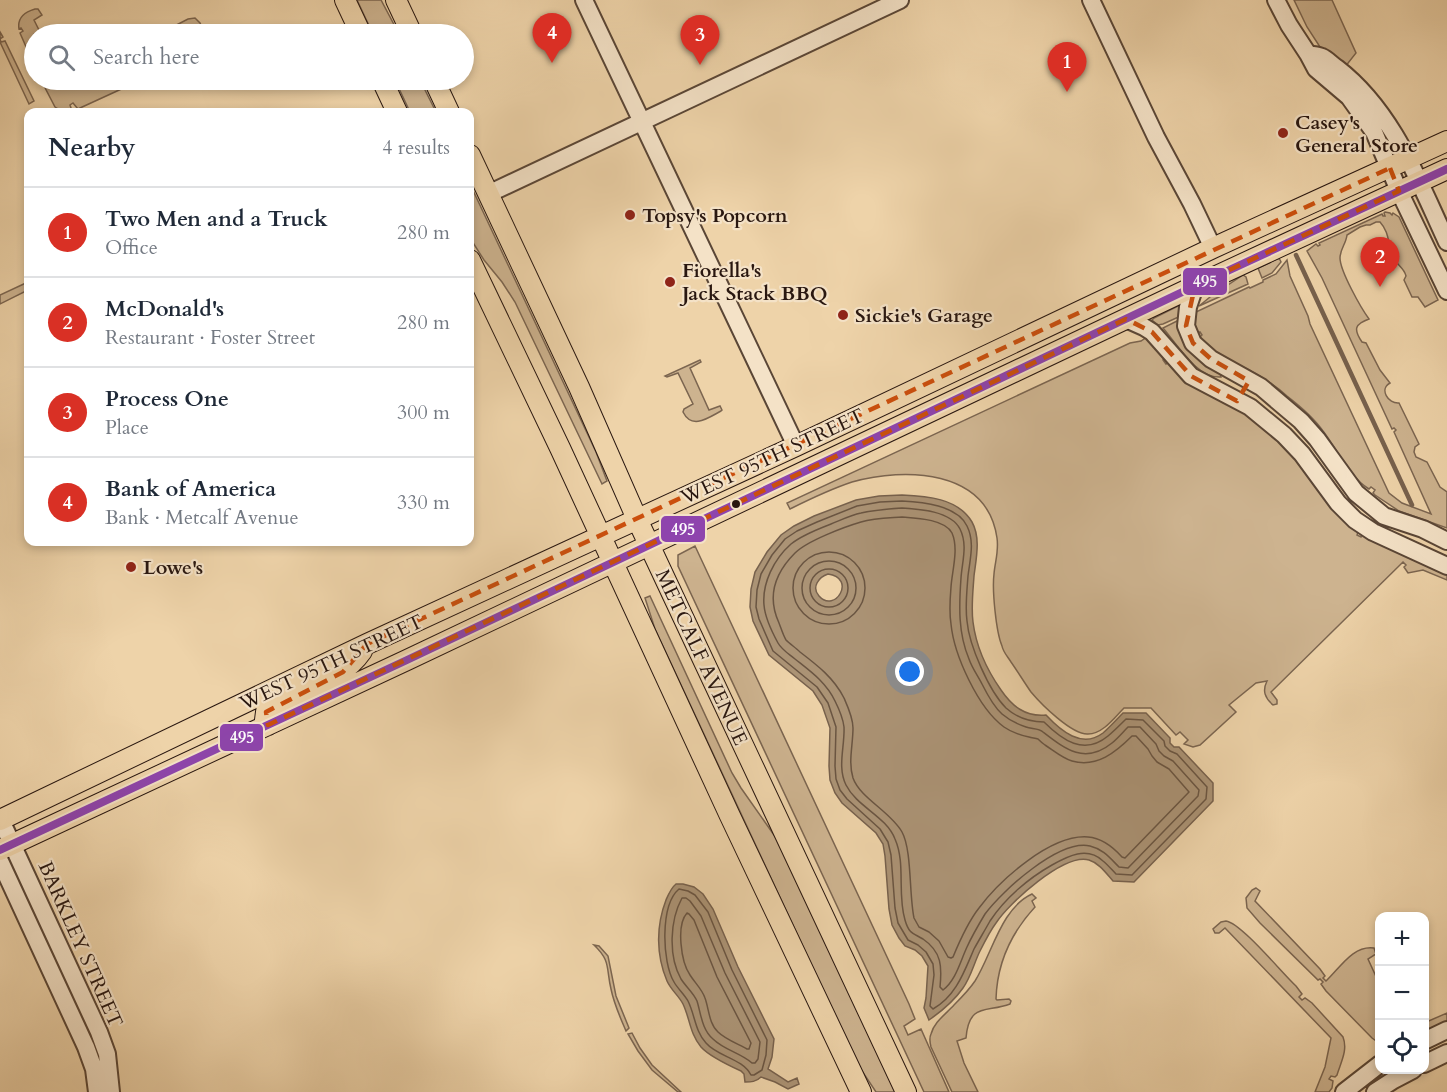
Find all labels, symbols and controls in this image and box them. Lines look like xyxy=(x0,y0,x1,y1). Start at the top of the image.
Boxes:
pin: 4 xyxy=(532,14,572,63)
pin: 3 xyxy=(680,16,720,65)
search box xyxy=(24,24,474,90)
icon: search xyxy=(45,41,78,74)
text: Search here xyxy=(93,42,200,72)
pin: 1 xyxy=(1048,42,1086,92)
place label: Casey's General Store xyxy=(1295,109,1418,159)
marker: Casey's General Store xyxy=(1276,126,1290,140)
text: Nearby xyxy=(48,130,136,165)
text: 4 results xyxy=(382,134,450,161)
place label: Topsy's Popcorn xyxy=(642,202,788,229)
text: Two Men and a Truck xyxy=(105,204,328,234)
marker: Topsy's Popcorn xyxy=(623,208,637,222)
text: 1 xyxy=(62,219,73,246)
text: 280 m xyxy=(397,219,450,246)
text: Office xyxy=(105,234,158,261)
pin: 2 xyxy=(1360,238,1400,287)
place label: Fiorella's Jack Stack BBQ xyxy=(679,257,828,307)
line badge: 495 xyxy=(1182,267,1228,296)
text: 495 xyxy=(1193,271,1217,293)
marker: Fiorella's Jack Stack BBQ xyxy=(663,275,677,289)
text: McDonald's xyxy=(105,294,224,324)
place label: Sickie's Garage xyxy=(855,302,993,329)
marker: Sickie's Garage xyxy=(836,308,850,322)
text: 2 xyxy=(62,309,73,336)
text: 280 m xyxy=(397,309,450,336)
text: Restaurant · Foster Street xyxy=(105,324,315,351)
text: Process One xyxy=(105,384,229,414)
text: 3 xyxy=(62,399,73,426)
text: 300 m xyxy=(397,399,450,426)
street label: WEST 95TH STREET xyxy=(675,402,869,511)
text: Place xyxy=(105,414,149,441)
text: Bank of America xyxy=(105,474,276,504)
text: 4 xyxy=(62,489,73,516)
text: 330 m xyxy=(397,489,450,516)
unlabelled marker xyxy=(730,498,742,510)
text: Bank · Metcalf Avenue xyxy=(105,504,299,531)
line badge: 495 xyxy=(660,515,706,543)
text: 495 xyxy=(671,519,695,541)
place label: Lowe's xyxy=(143,554,203,581)
marker: Lowe's xyxy=(124,560,138,574)
street label: METCALF AVENUE xyxy=(649,565,754,750)
street label: WEST 95TH STREET xyxy=(234,608,428,717)
your location xyxy=(895,657,924,686)
line badge: 495 xyxy=(219,723,264,752)
text: 495 xyxy=(230,727,254,749)
street label: BARKLEY STREET xyxy=(32,857,129,1032)
map controls xyxy=(1375,912,1429,1074)
button: + xyxy=(1375,912,1429,966)
button: − xyxy=(1375,966,1429,1020)
button: locate xyxy=(1375,1020,1429,1074)

